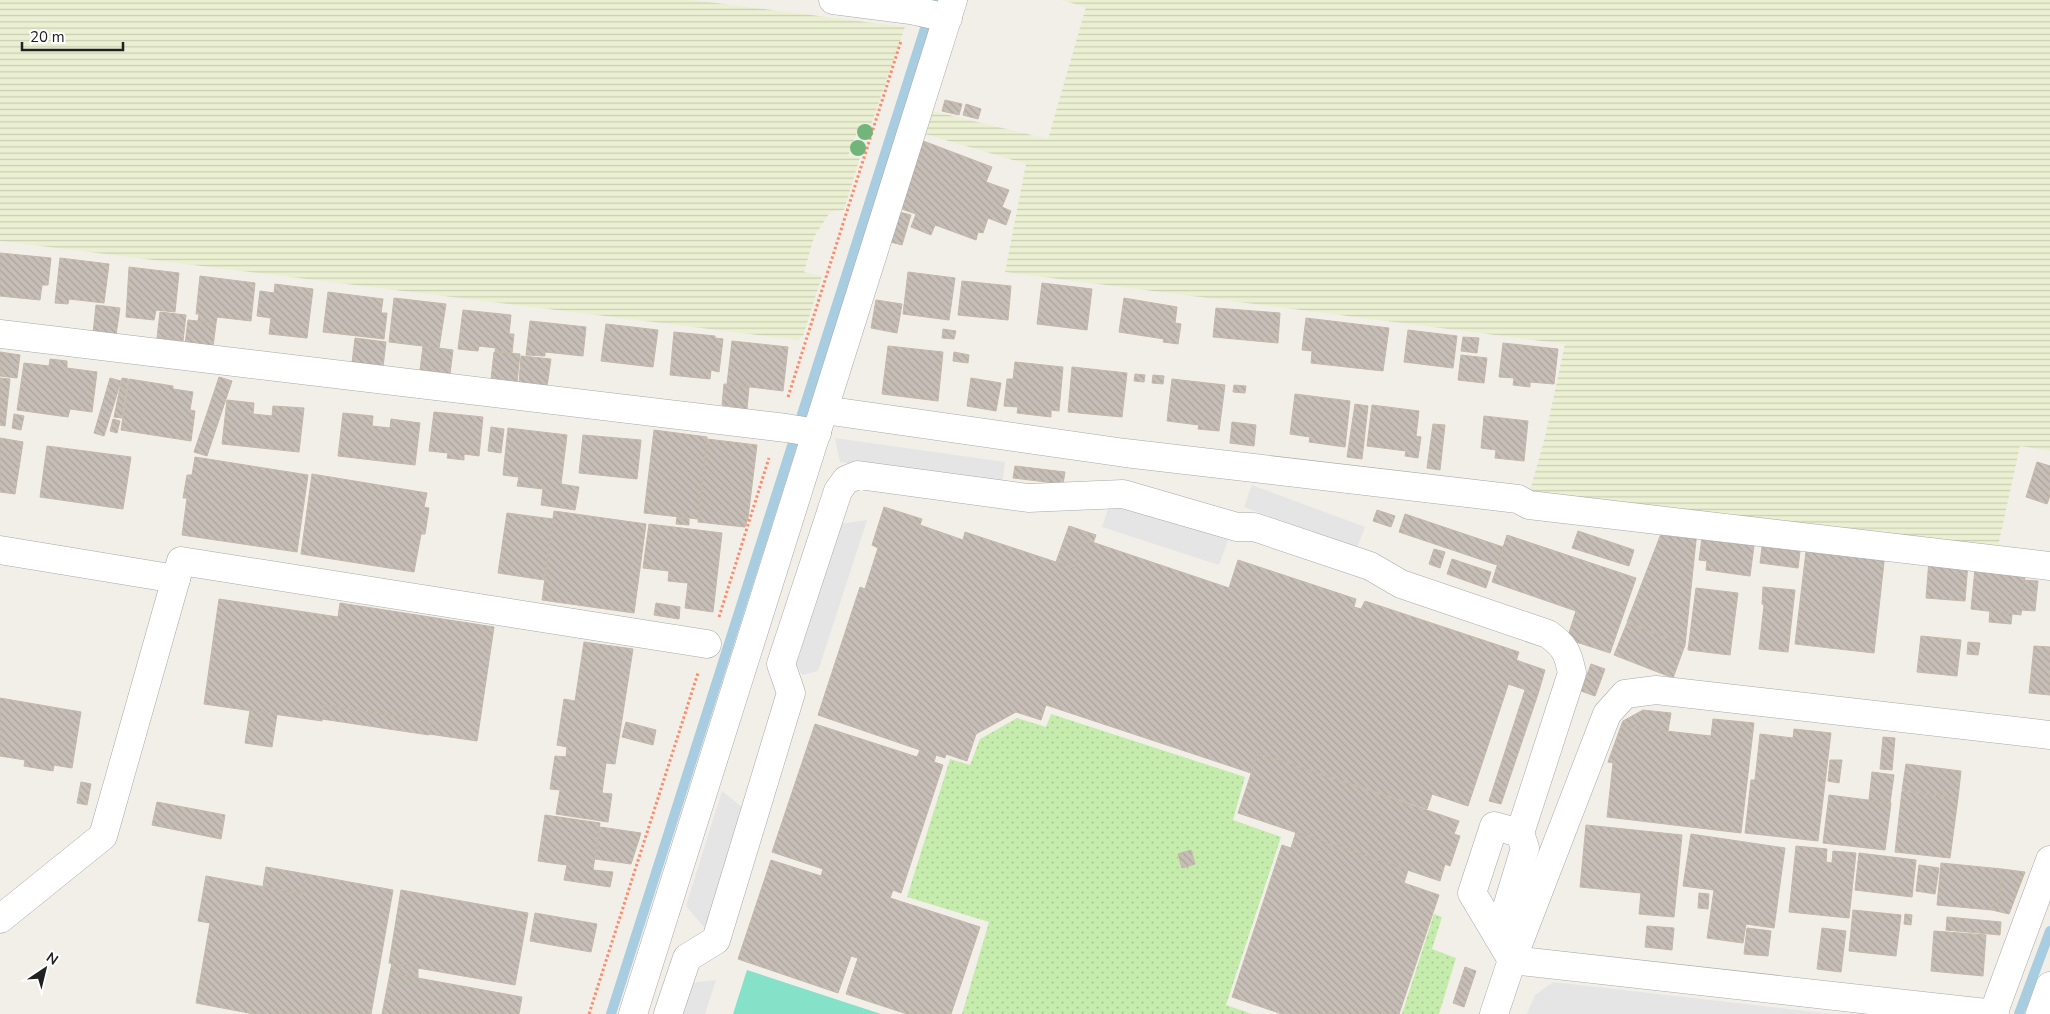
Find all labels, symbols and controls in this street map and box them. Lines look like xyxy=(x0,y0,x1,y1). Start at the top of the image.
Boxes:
scale bar xyxy=(22,20,124,52)
text: 20 m xyxy=(30,27,65,47)
north arrow xyxy=(20,944,70,994)
text: N xyxy=(42,948,62,970)

